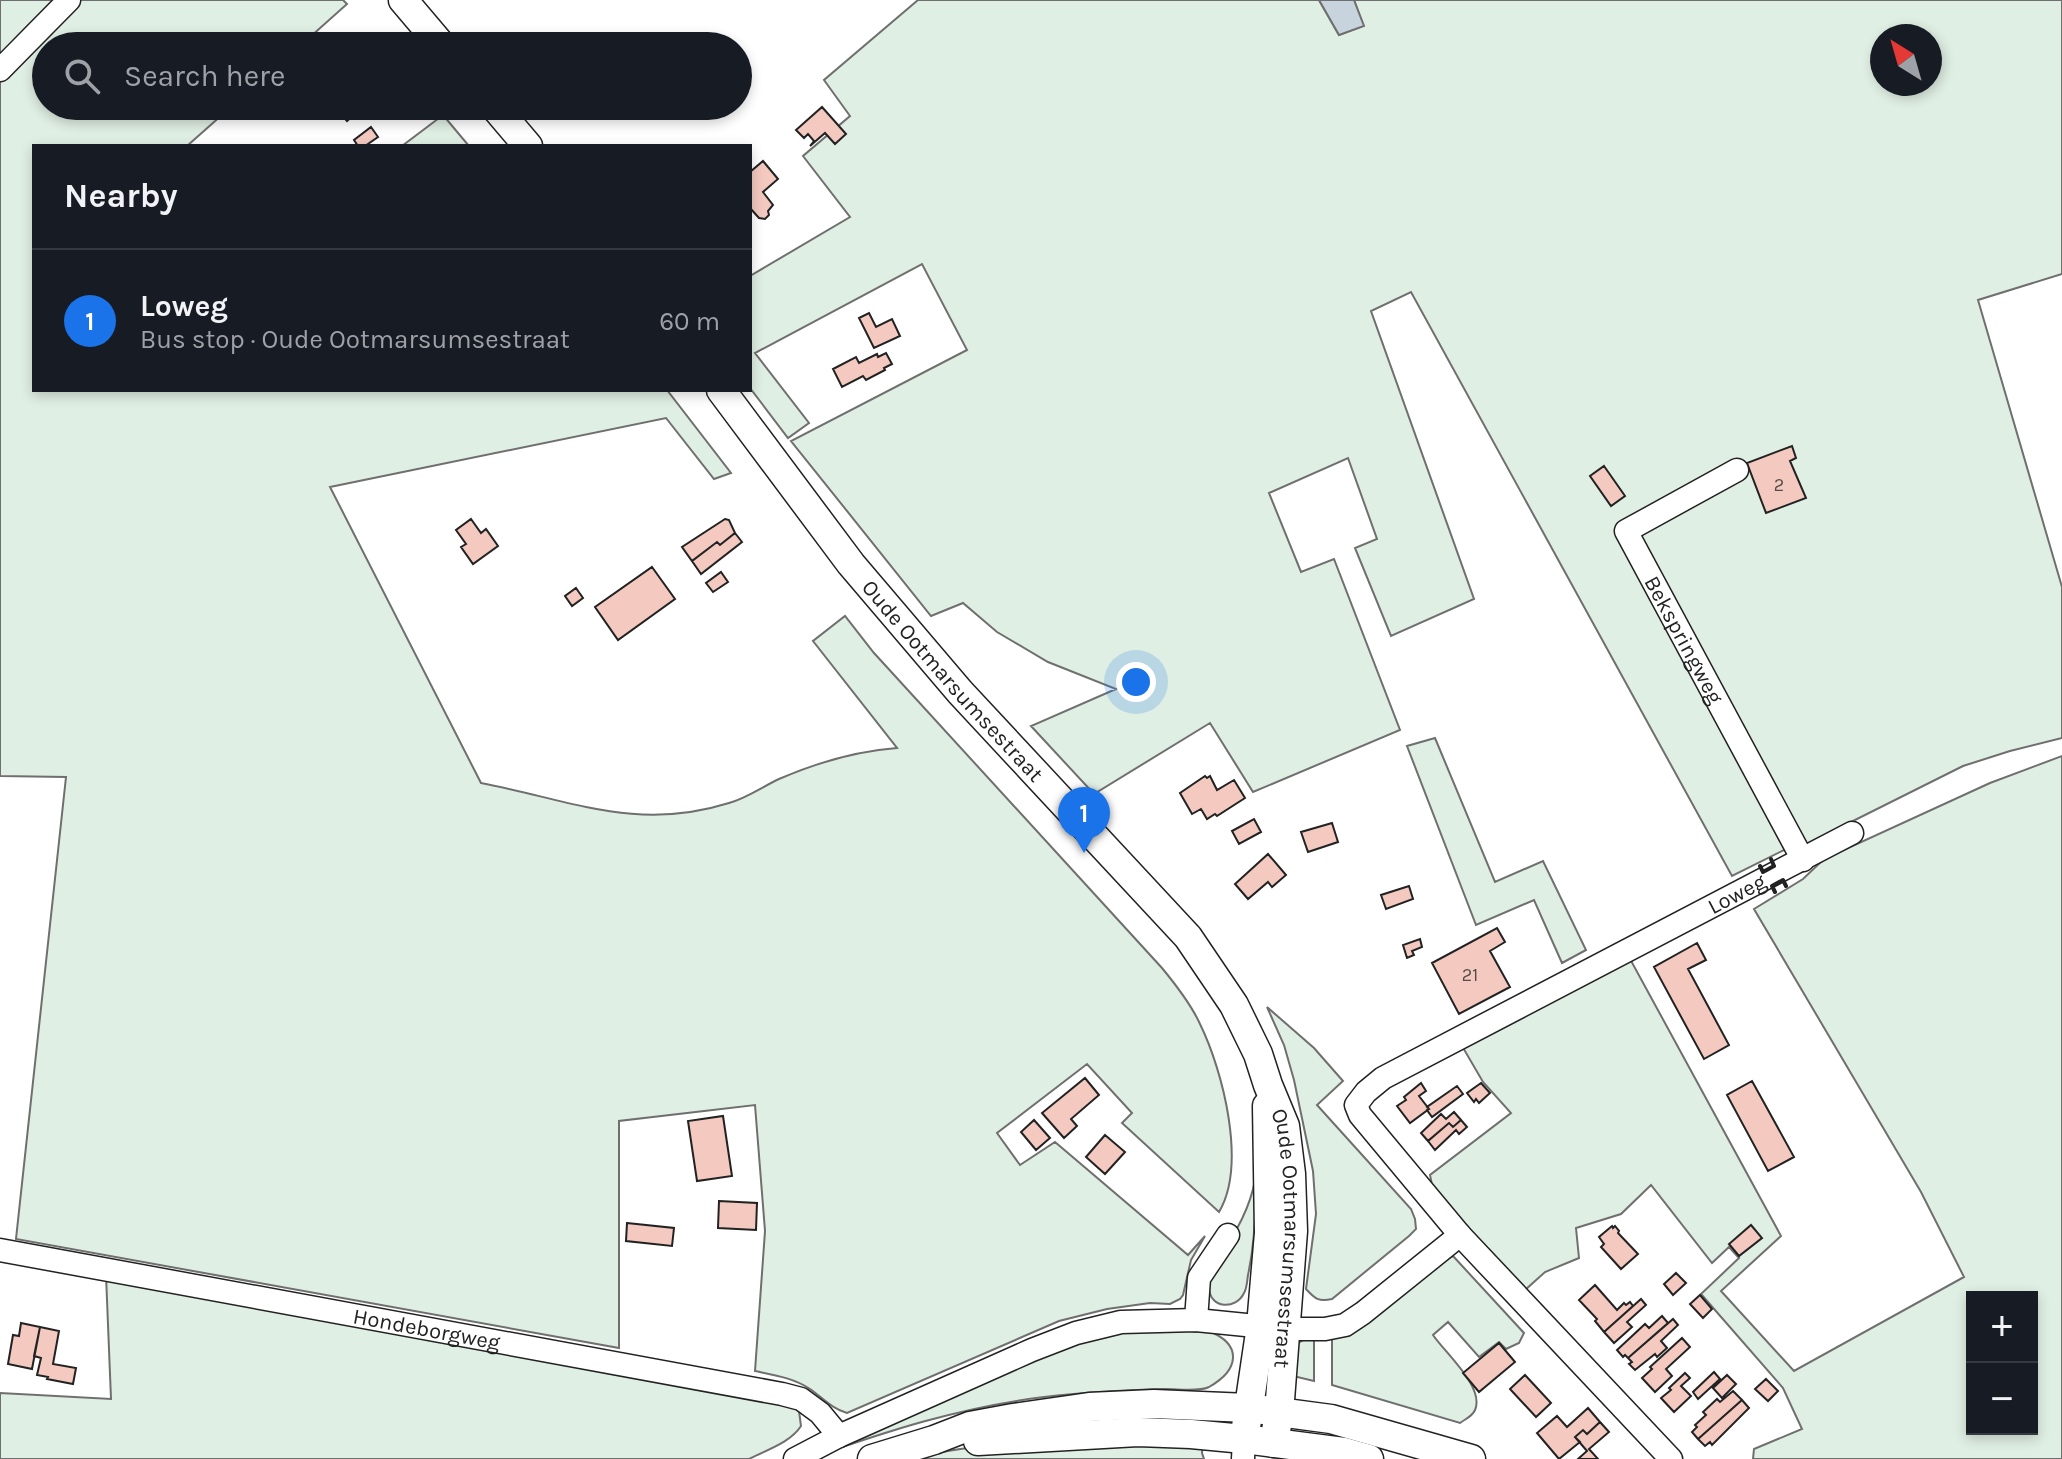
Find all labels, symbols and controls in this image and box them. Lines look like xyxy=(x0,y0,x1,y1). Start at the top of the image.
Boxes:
north arrow xyxy=(1870,24,1942,96)
search box xyxy=(32,32,752,120)
icon: search xyxy=(60,54,104,98)
text: Search here xyxy=(124,58,285,94)
text: Nearby xyxy=(64,176,178,216)
text: Loweg xyxy=(140,288,228,324)
text: 1 xyxy=(85,306,95,337)
text: 60 m xyxy=(659,306,720,337)
text: Bus stop · Oude Ootmarsumsestraat xyxy=(140,324,570,355)
house number: 2 xyxy=(1774,474,1784,496)
street label: Bekspringweg xyxy=(1639,572,1729,709)
street label: Oude Ootmarsumsestraat xyxy=(856,575,1049,787)
your location xyxy=(1116,662,1156,702)
pin: 1 xyxy=(1058,787,1110,853)
street label: Loweg xyxy=(1703,868,1771,920)
house number: 21 xyxy=(1462,964,1478,986)
street label: Oude Ootmarsumsestraat xyxy=(1265,1105,1305,1369)
map controls xyxy=(1966,1291,2038,1435)
button: + xyxy=(1966,1291,2038,1363)
street label: Hondeborgweg xyxy=(351,1303,503,1356)
button: − xyxy=(1966,1363,2038,1435)

